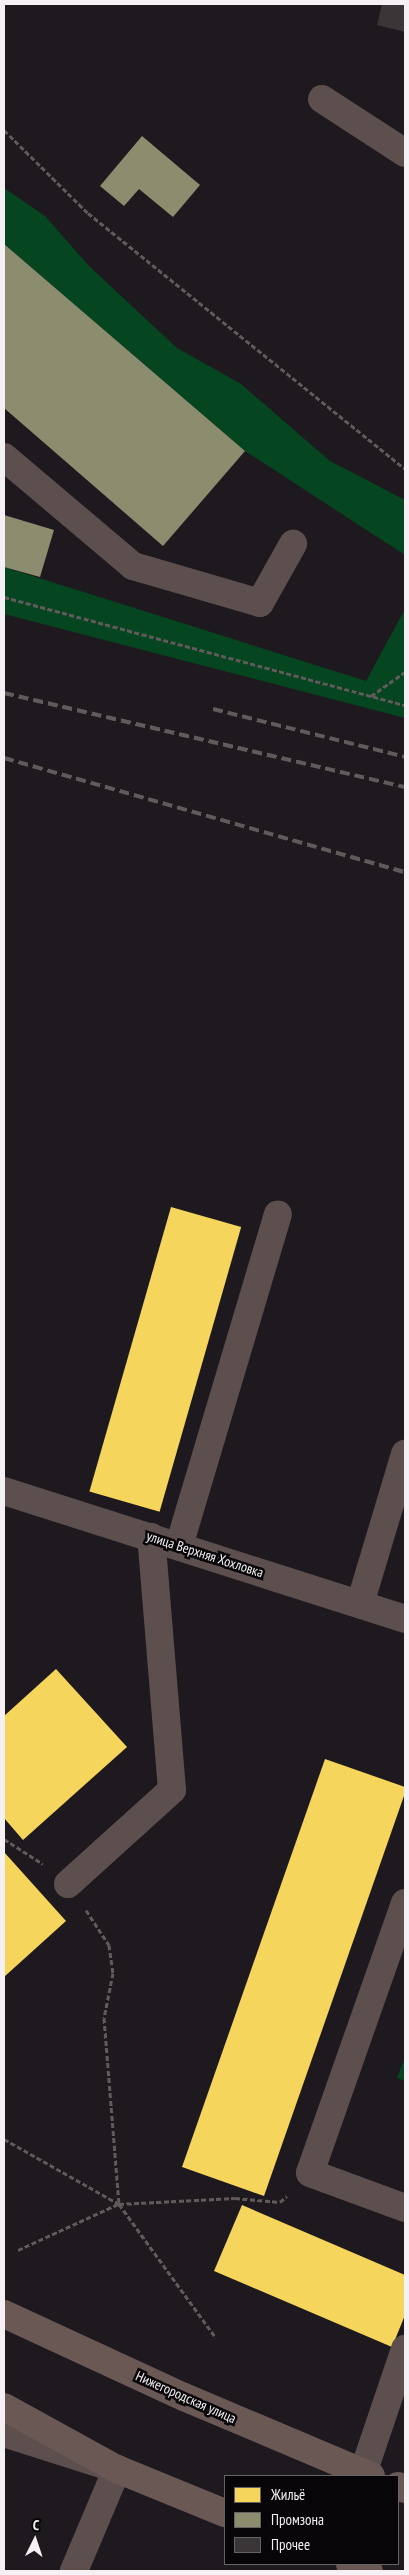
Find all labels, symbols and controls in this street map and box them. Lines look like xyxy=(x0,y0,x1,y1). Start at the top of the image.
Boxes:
street label: улица Верхняя Хохловка xyxy=(144,1527,266,1581)
street label: Нижегородская улица xyxy=(133,2367,239,2427)
legend xyxy=(224,2475,399,2565)
text: Жильё xyxy=(271,2485,305,2504)
text: Промзона xyxy=(271,2510,324,2529)
north arrow xyxy=(10,2515,60,2565)
text: С xyxy=(32,2516,40,2534)
text: Прочее xyxy=(271,2535,310,2554)

